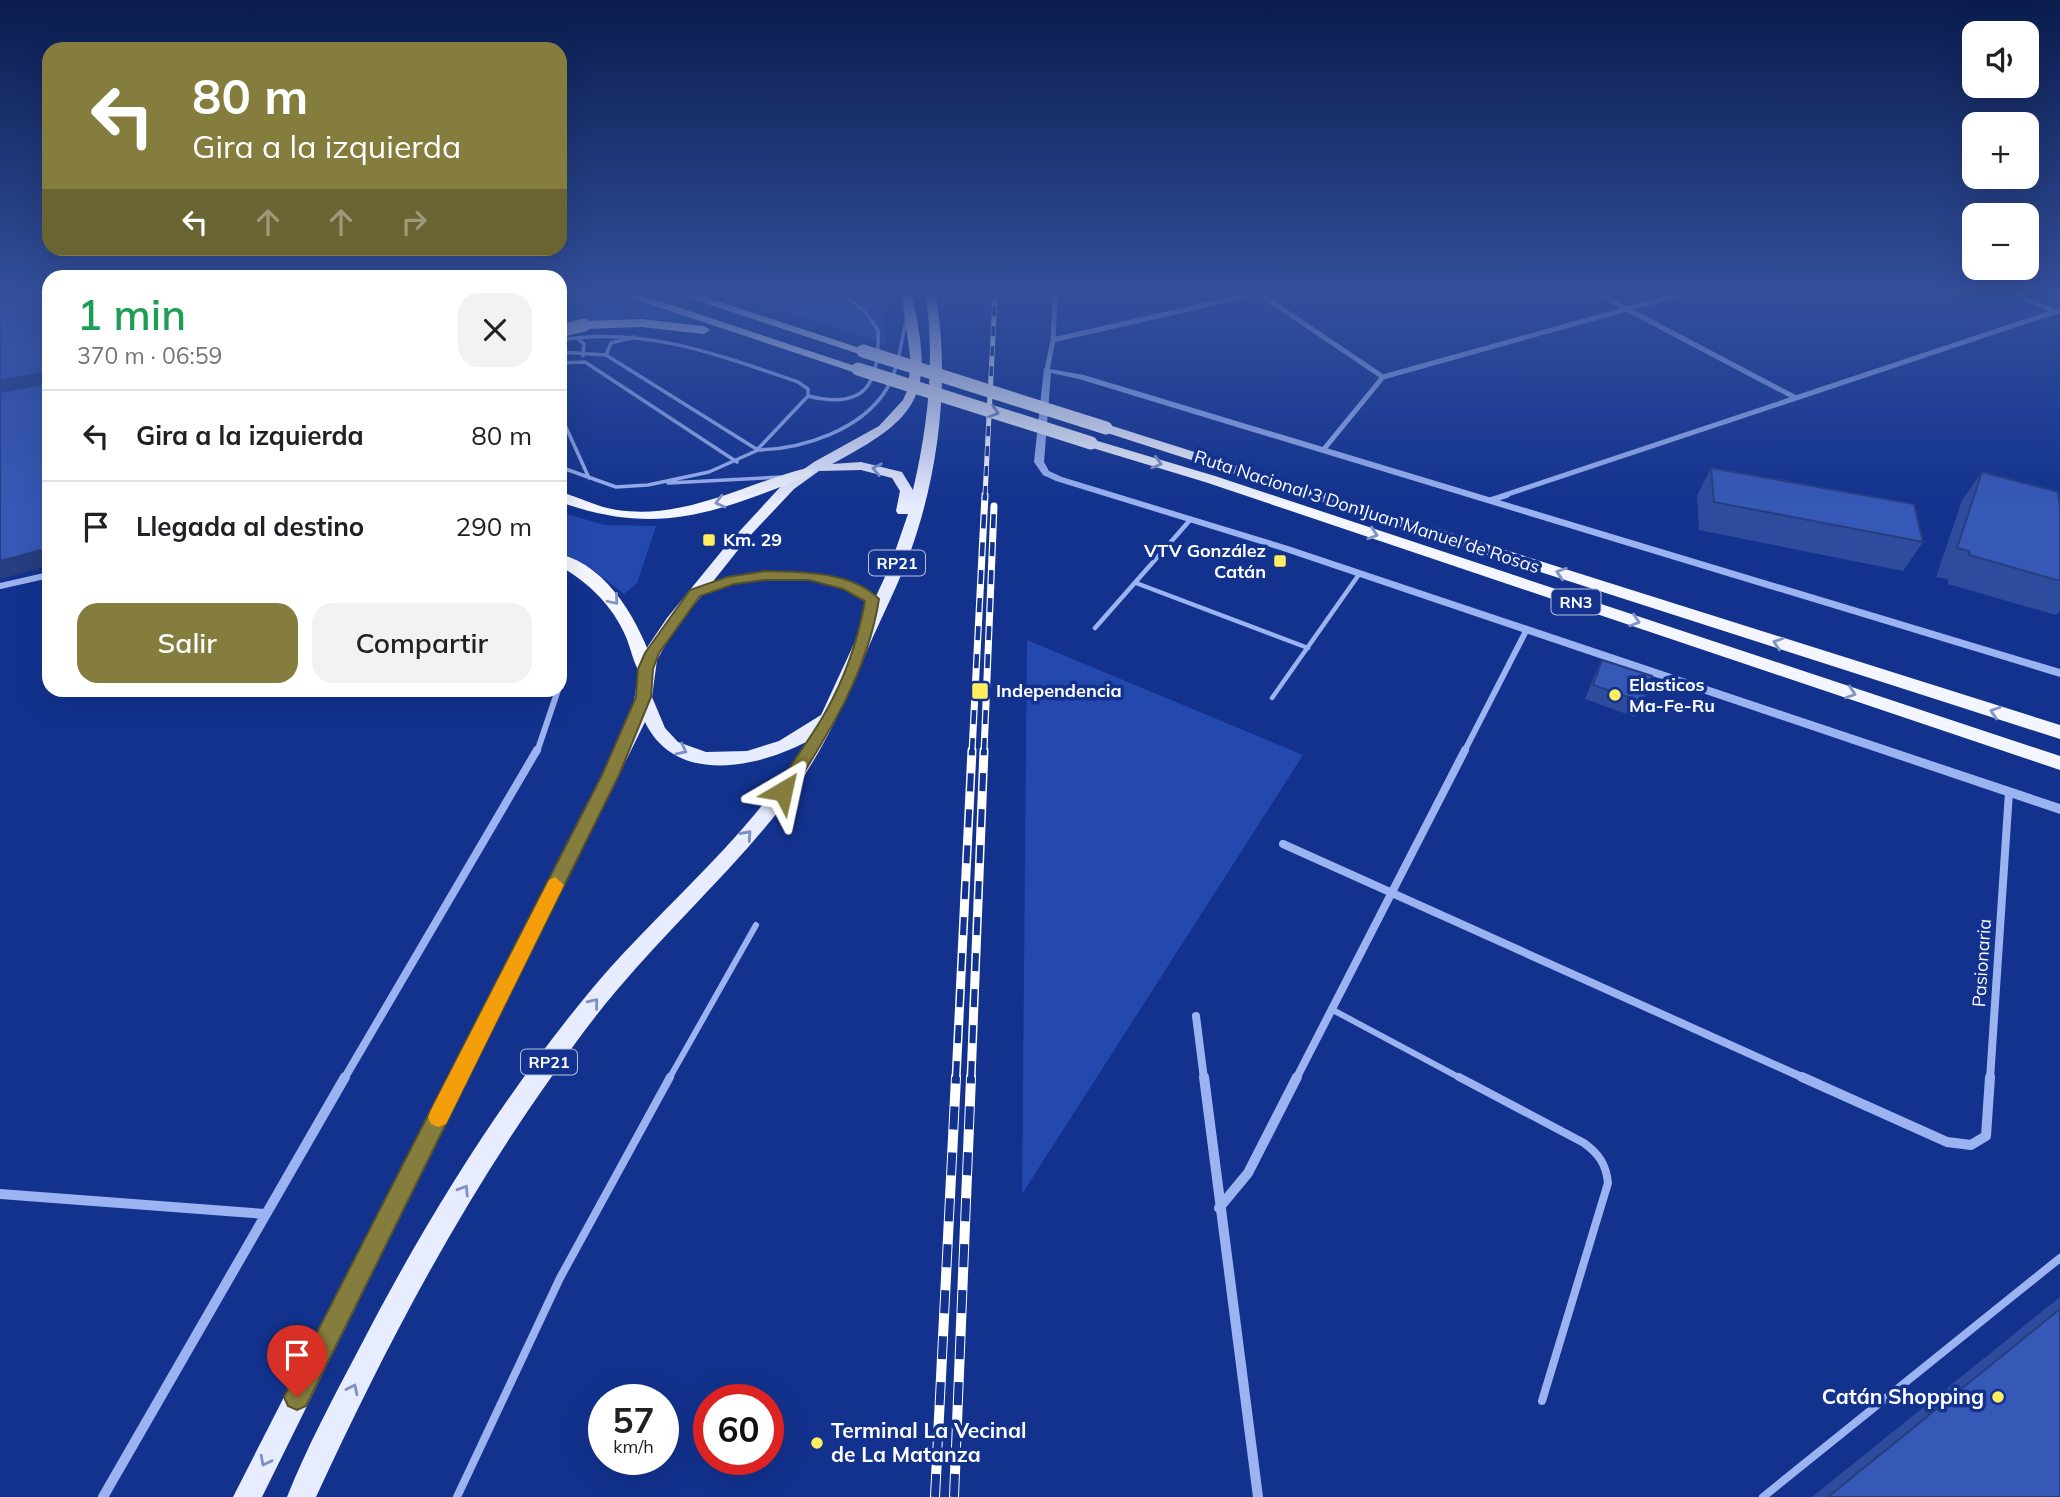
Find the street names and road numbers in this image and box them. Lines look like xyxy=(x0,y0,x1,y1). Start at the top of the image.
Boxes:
street label: Ruta Nacional 3 Don Juan Manuel de Rosas xyxy=(1191,445,1543,578)
road number: RP21 xyxy=(869,550,925,576)
road number: RN3 xyxy=(1552,590,1600,614)
street label: Pasionaria xyxy=(1967,918,1996,1008)
road number: RP21 xyxy=(521,1050,577,1074)

